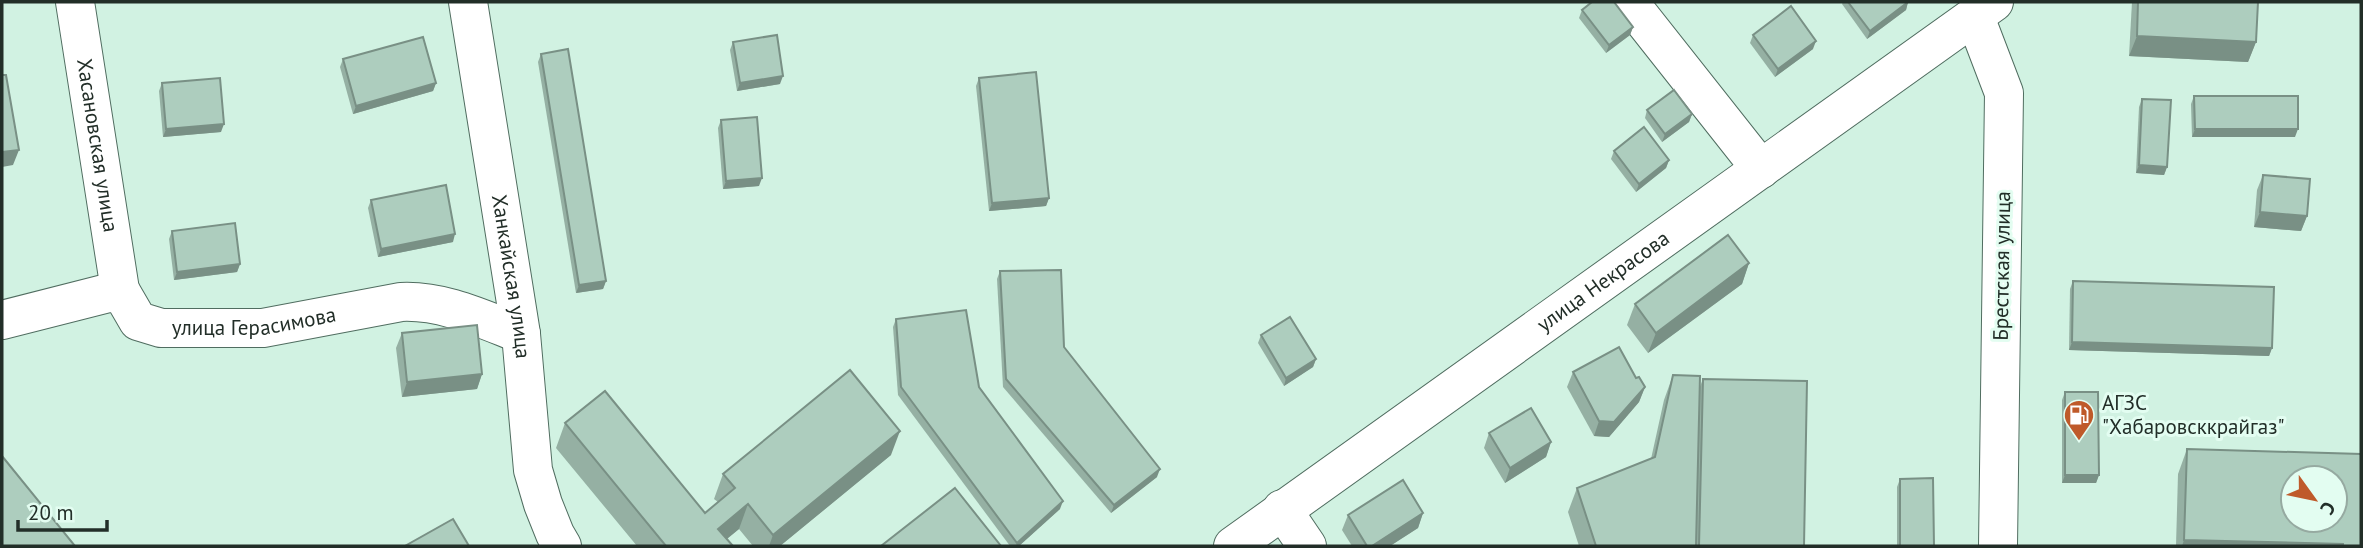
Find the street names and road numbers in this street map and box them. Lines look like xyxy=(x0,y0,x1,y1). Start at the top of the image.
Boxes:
street label: Хасановская улица xyxy=(71,56,125,234)
street label: Брестская улица xyxy=(1987,191,2016,341)
street label: Ханкайская улица xyxy=(486,192,537,360)
street label: улица Некрасова xyxy=(1531,224,1675,338)
street label: улица Герасимова xyxy=(172,301,338,341)

